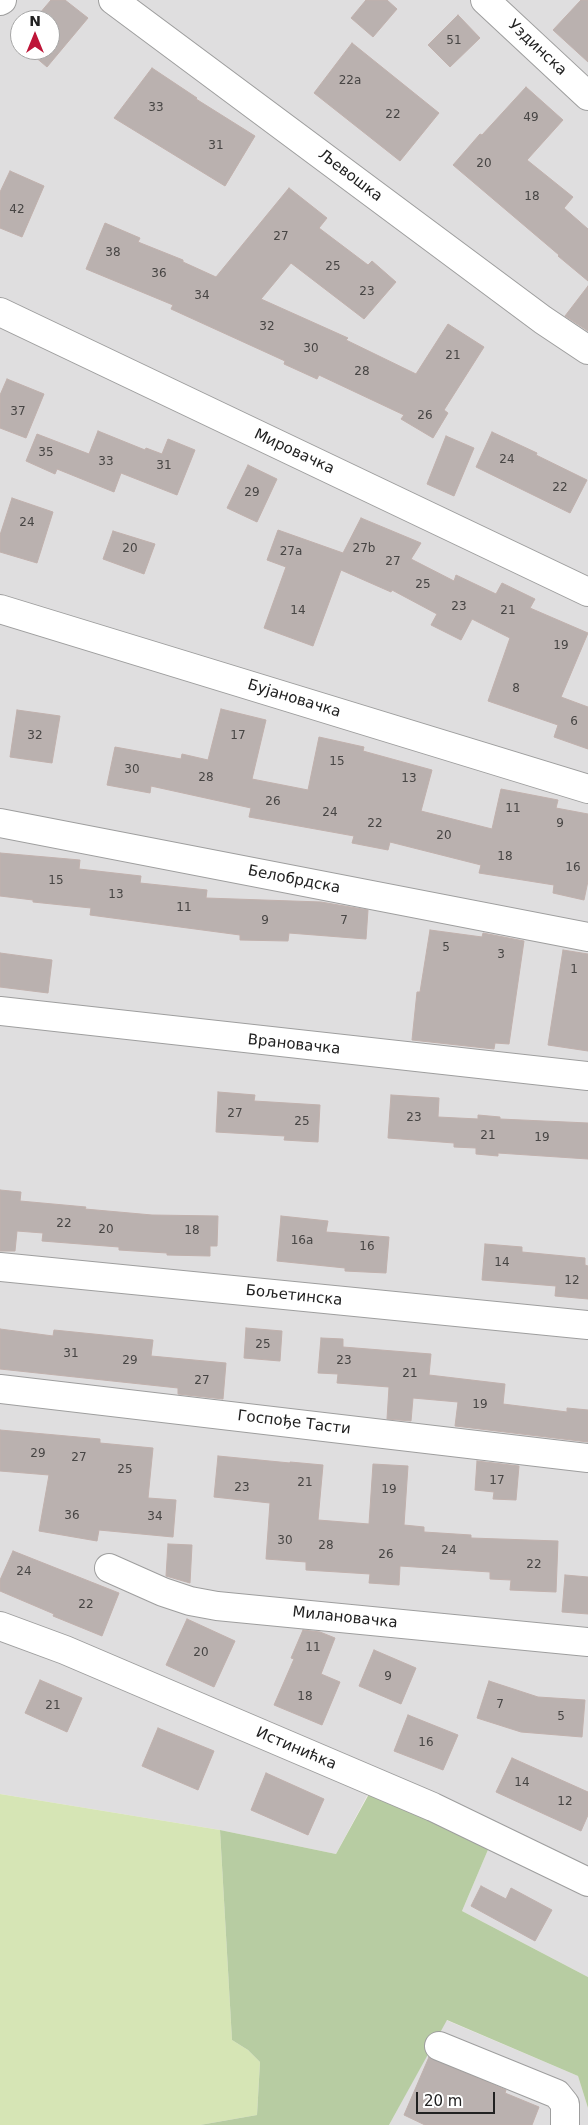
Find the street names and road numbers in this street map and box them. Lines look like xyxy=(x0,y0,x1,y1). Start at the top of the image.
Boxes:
street label: Уздинска xyxy=(504,16,570,80)
street label: Љевошка xyxy=(314,146,386,206)
street label: Мировачка xyxy=(251,426,337,478)
street label: Бујановачка xyxy=(245,676,343,722)
street label: Белобрдска xyxy=(246,862,342,898)
street label: Врановачка xyxy=(247,1031,341,1059)
street label: Бољетинска xyxy=(245,1282,343,1310)
street label: Госпође Тасти xyxy=(236,1407,352,1439)
street label: Милановачка xyxy=(292,1604,398,1632)
street label: Истинићка xyxy=(253,1724,339,1774)

